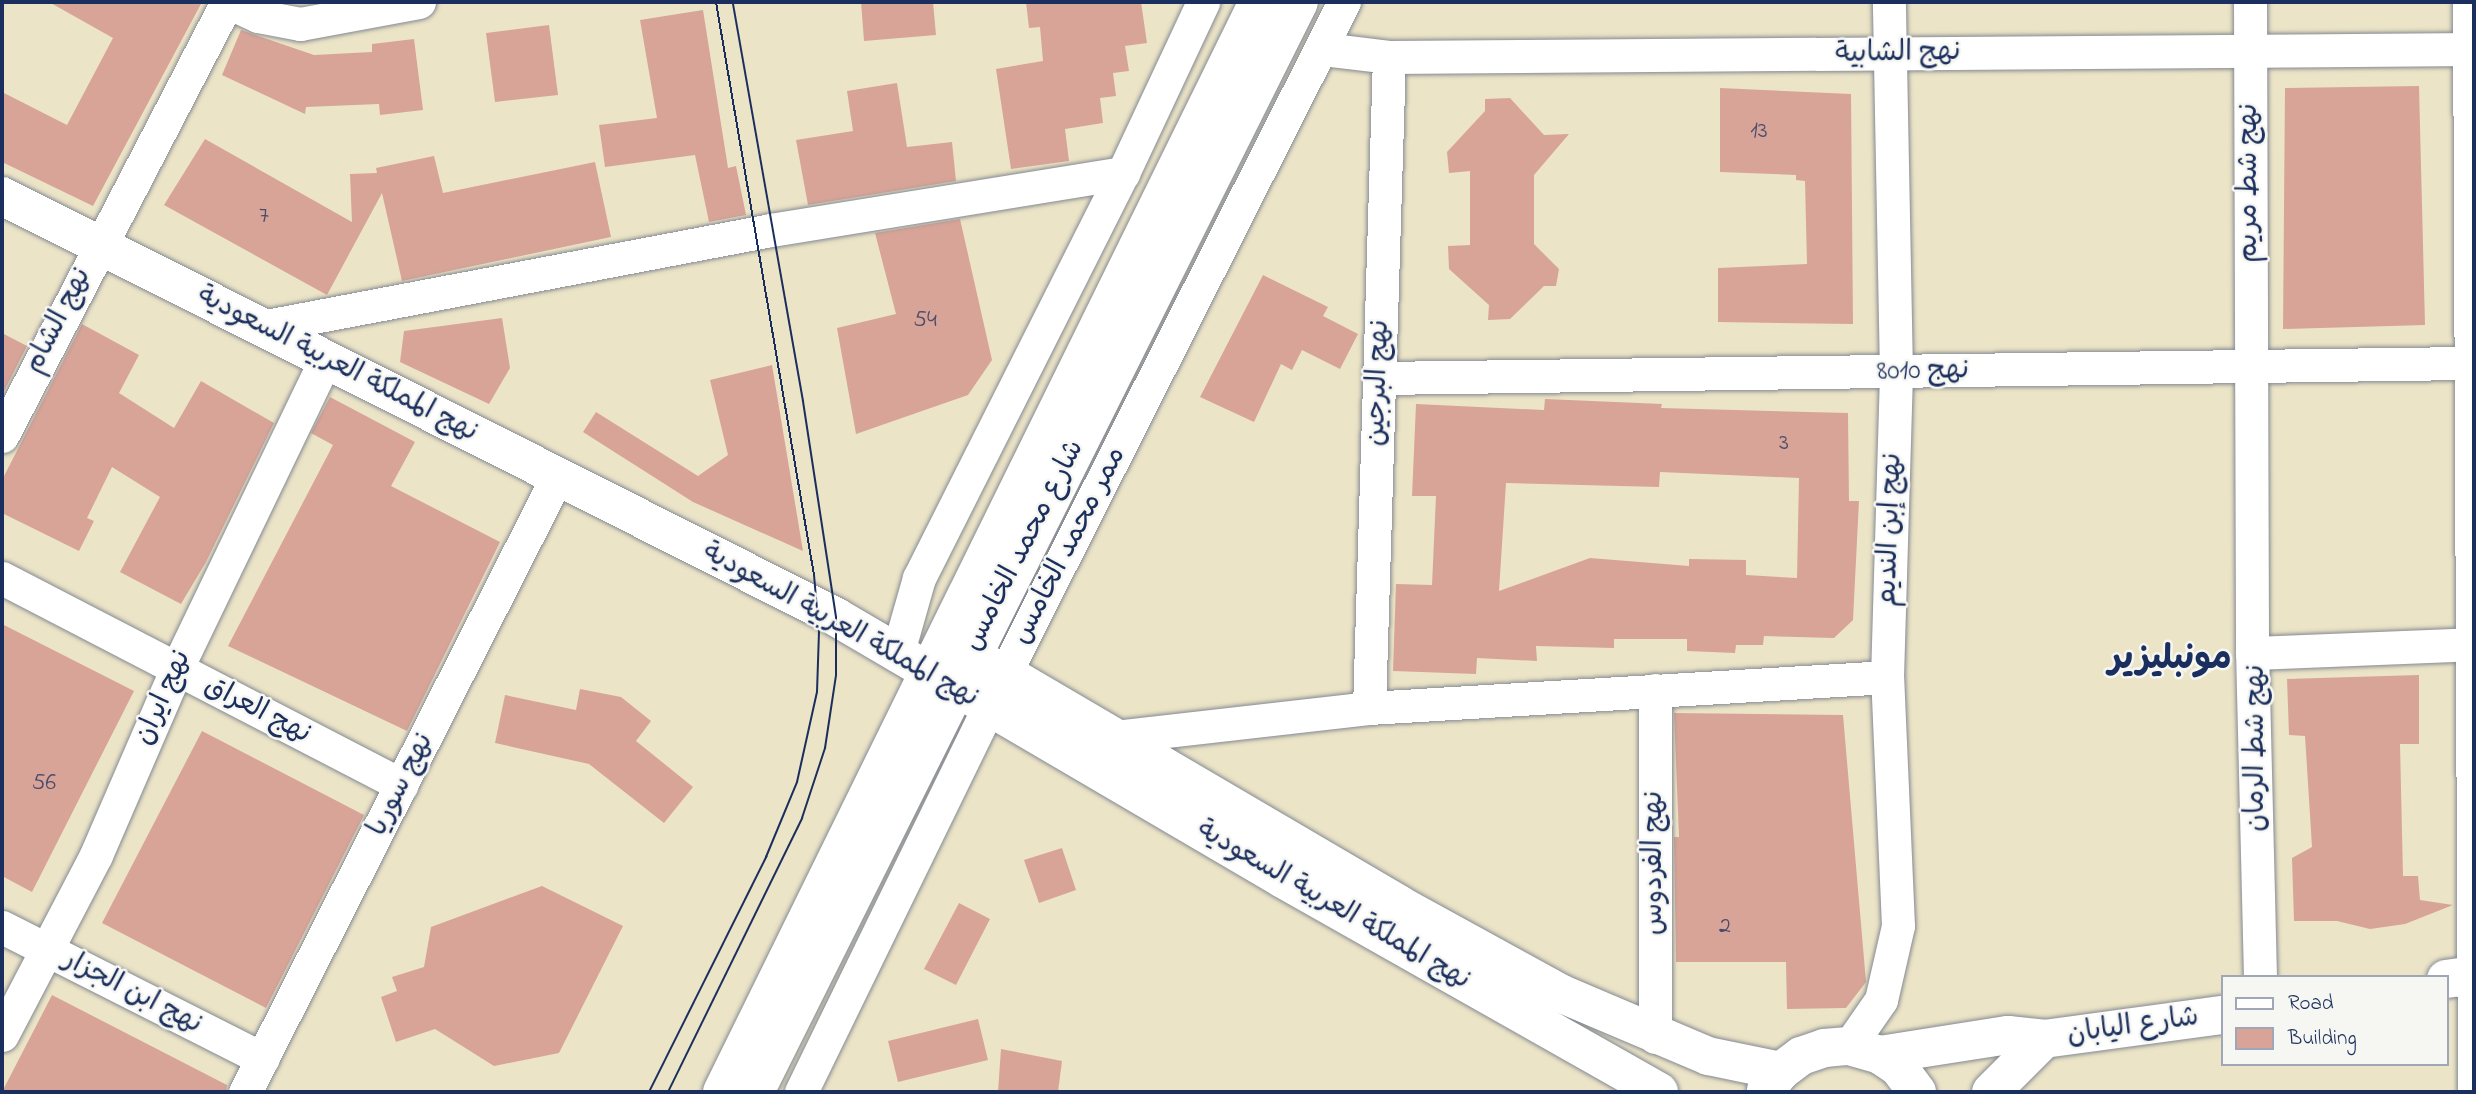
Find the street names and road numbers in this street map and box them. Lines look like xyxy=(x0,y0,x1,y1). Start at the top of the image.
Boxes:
street label: نهج الشابية xyxy=(1835,36,1961,72)
street label: نهج شط مريم xyxy=(2233,103,2267,263)
street label: نهج الشام xyxy=(18,262,100,380)
street label: نهج المملكة العربية السعودية xyxy=(191,280,483,450)
street label: نهج البرجين xyxy=(1360,319,1398,447)
street label: نهج 8010 xyxy=(1877,354,1969,390)
street label: شارع محمد الخامس xyxy=(957,435,1093,657)
street label: ممر محمد الخامس xyxy=(1006,442,1134,650)
street label: نهج إبن النديم xyxy=(1872,452,1910,608)
street label: نهج المملكة العربية السعودية xyxy=(696,536,984,716)
street label: نهج ايران xyxy=(128,645,200,751)
street label: نهج شط الرمان xyxy=(2240,664,2274,832)
street label: نهج العراق xyxy=(198,670,316,752)
street label: نهج سوريا xyxy=(362,728,442,842)
street label: نهج الفردوس xyxy=(1638,791,1672,935)
street label: نهج المملكة العربية السعودية xyxy=(1190,814,1476,998)
street label: نهج ابن الجزار xyxy=(57,944,207,1042)
street label: شارع اليابان xyxy=(2065,1001,2201,1053)

